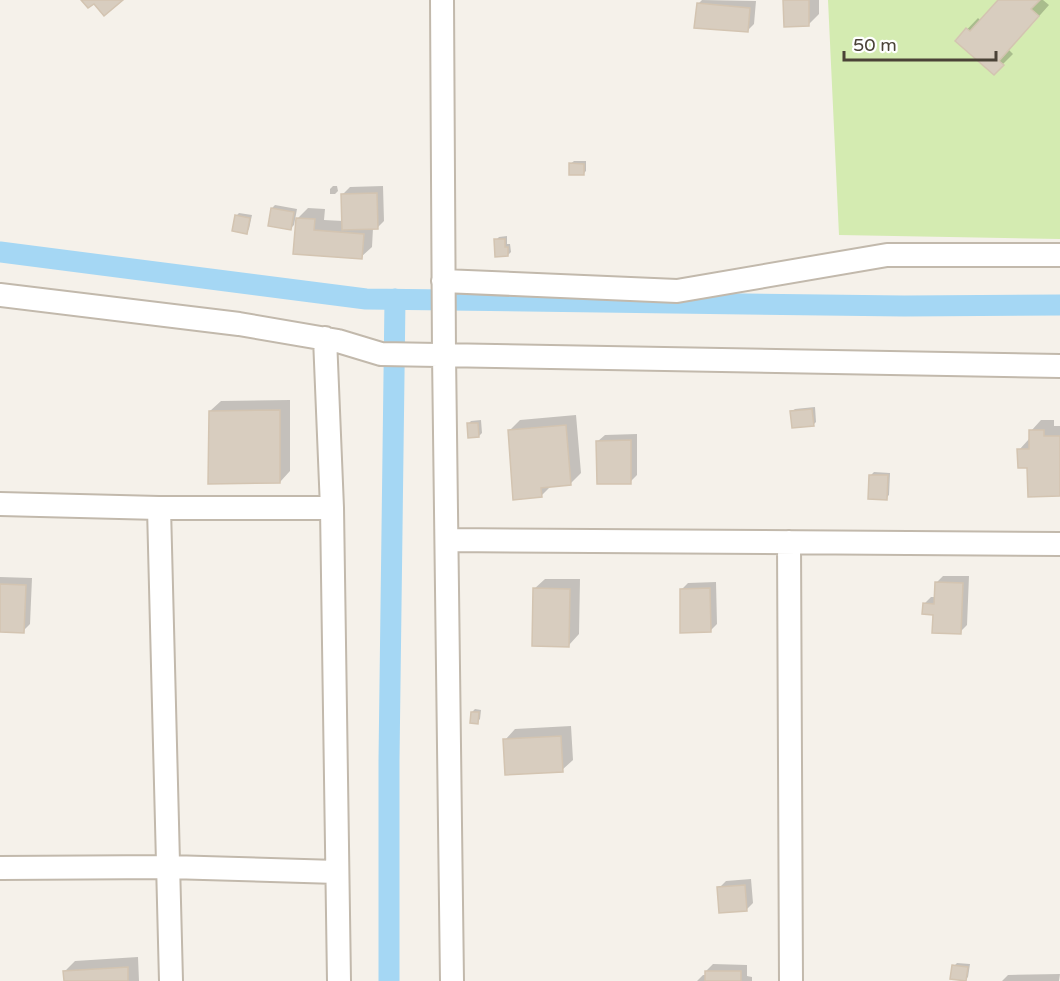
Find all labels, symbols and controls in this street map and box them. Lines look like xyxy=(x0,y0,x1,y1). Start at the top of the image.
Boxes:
scale bar xyxy=(844,24,996,62)
text: 50 m xyxy=(853,34,897,56)

